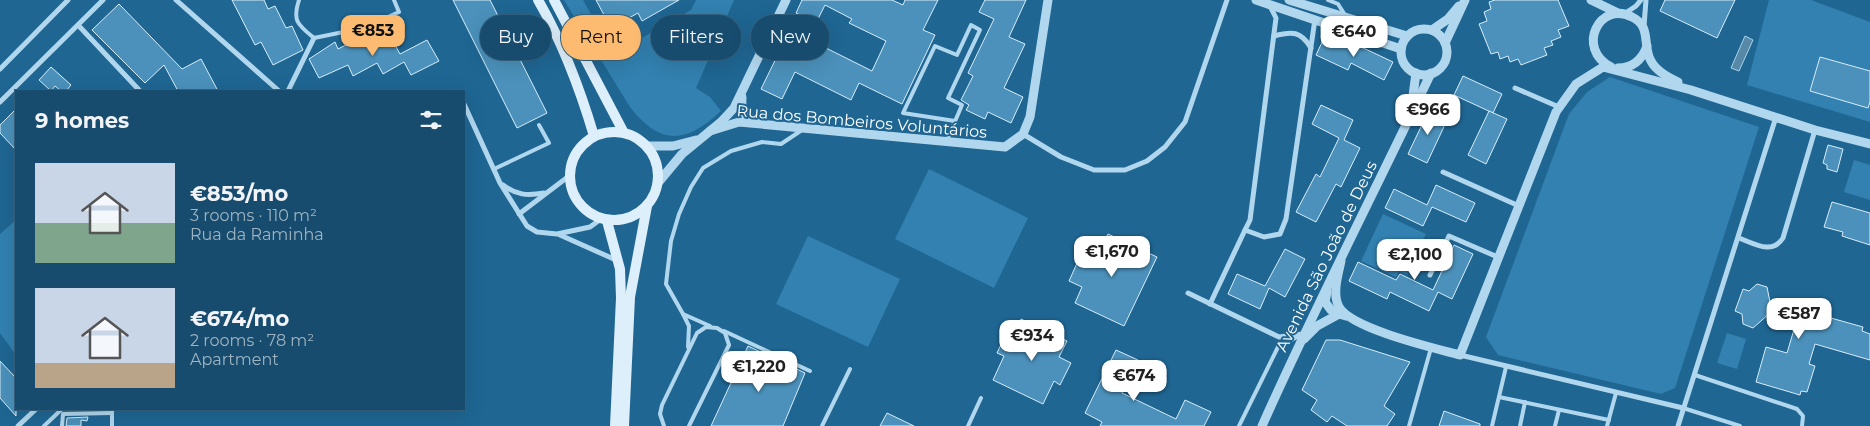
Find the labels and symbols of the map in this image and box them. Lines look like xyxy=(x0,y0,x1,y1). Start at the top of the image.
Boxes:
pin: €853 xyxy=(343,15,403,57)
pin: €640 xyxy=(1324,15,1384,58)
pin: €966 xyxy=(1398,94,1458,136)
street label: Rua dos Bombeiros Voluntários xyxy=(736,101,988,142)
street label: Avenida São João de Deus xyxy=(1272,157,1381,355)
pin: €1,670 xyxy=(1071,236,1153,278)
pin: €2,100 xyxy=(1374,238,1456,281)
pin: €587 xyxy=(1769,298,1829,340)
pin: €934 xyxy=(1002,320,1062,362)
pin: €1,220 xyxy=(718,350,800,393)
pin: €674 xyxy=(1104,360,1164,402)

